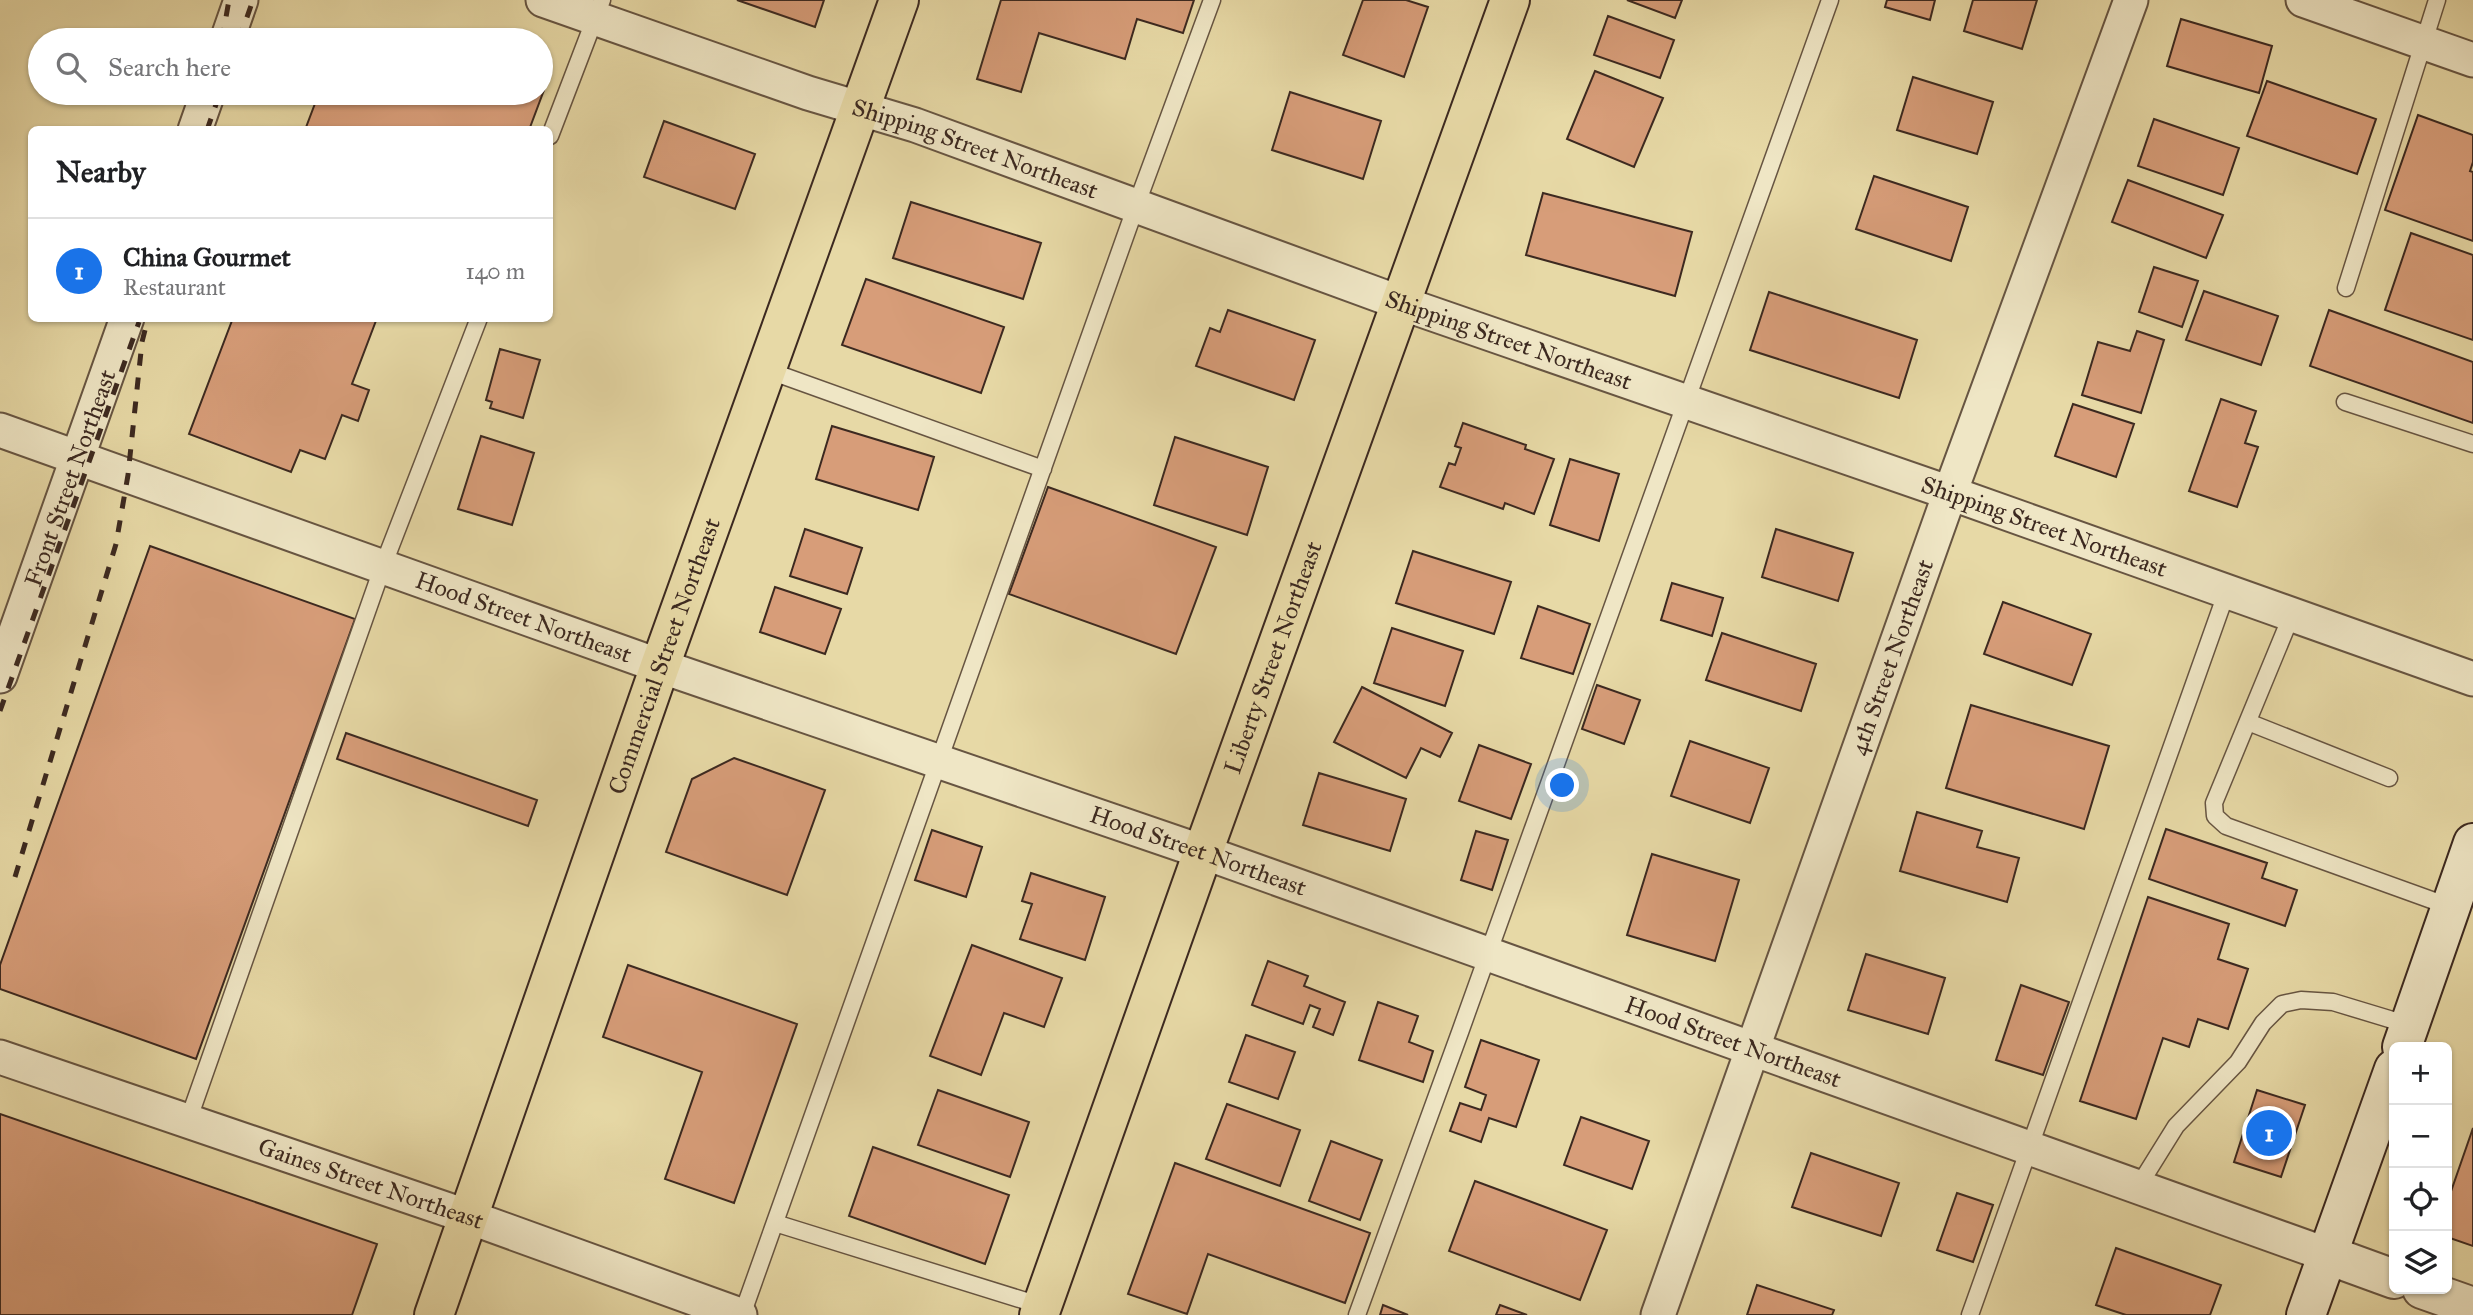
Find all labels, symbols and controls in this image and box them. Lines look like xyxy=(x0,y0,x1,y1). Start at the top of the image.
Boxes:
search box xyxy=(28,28,553,105)
icon: search xyxy=(52,48,90,86)
text: Search here xyxy=(108,51,231,83)
street label: Shipping Street Northeast xyxy=(848,92,1103,206)
text: Nearby xyxy=(56,154,146,190)
text: China Gourmet xyxy=(123,241,291,273)
text: 1 xyxy=(74,257,84,285)
text: 140 m xyxy=(465,257,525,285)
text: Restaurant xyxy=(123,273,226,301)
street label: Shipping Street Northeast xyxy=(1381,284,1636,397)
street label: Front Street Northeast xyxy=(18,365,123,591)
street label: Shipping Street Northeast xyxy=(1917,469,2172,584)
street label: Commercial Street Northeast xyxy=(601,513,727,798)
street label: Liberty Street Northeast xyxy=(1217,537,1329,778)
street label: 4th Street Northeast xyxy=(1843,555,1940,759)
street label: Hood Street Northeast xyxy=(411,565,636,670)
your location xyxy=(1545,768,1579,802)
street label: Hood Street Northeast xyxy=(1086,799,1311,903)
street label: Hood Street Northeast xyxy=(1621,989,1846,1095)
map controls xyxy=(2389,1042,2452,1294)
button: + xyxy=(2389,1042,2452,1105)
button: − xyxy=(2389,1105,2452,1168)
pin: 1 xyxy=(2246,1107,2292,1159)
street label: Gaines Street Northeast xyxy=(254,1131,488,1236)
button: locate xyxy=(2389,1168,2452,1231)
button: layers xyxy=(2389,1231,2452,1294)

